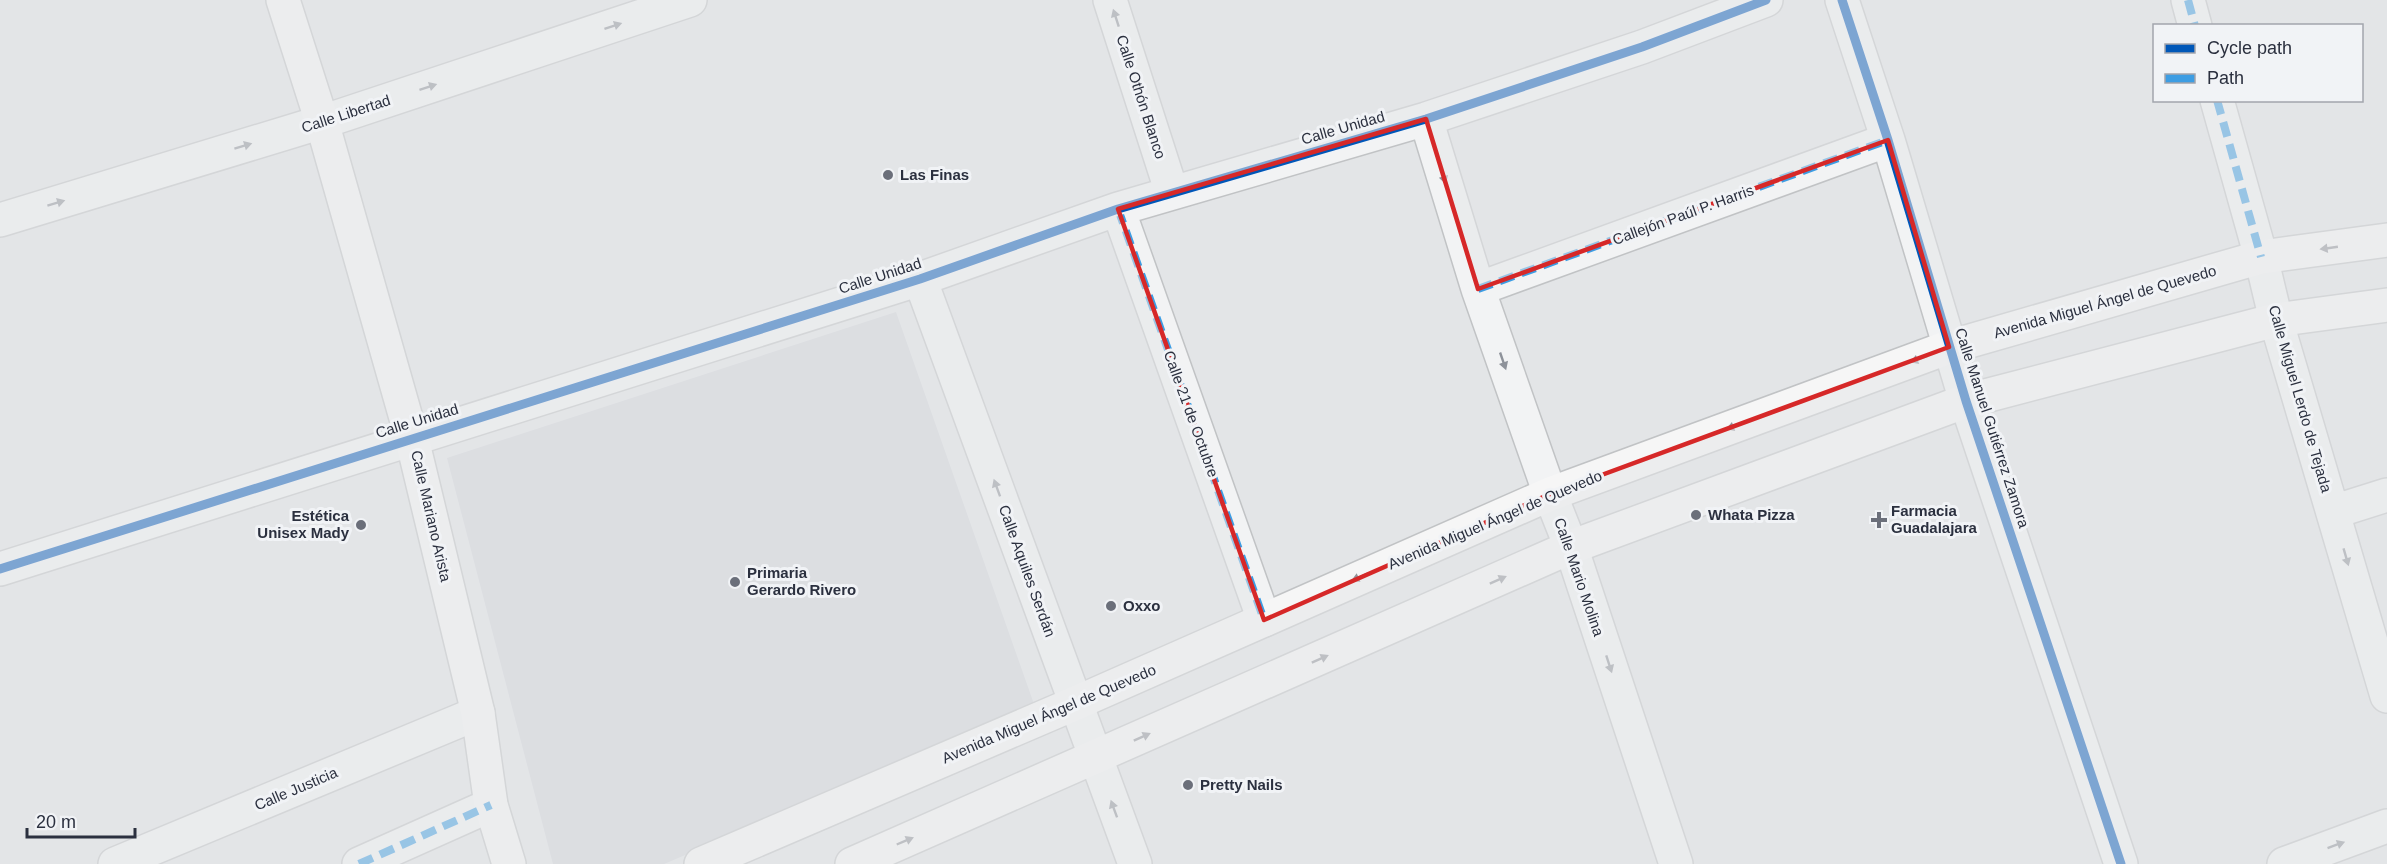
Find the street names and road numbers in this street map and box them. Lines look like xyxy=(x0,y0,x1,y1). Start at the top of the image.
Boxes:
street label: Calle Othón Blanco xyxy=(1113,33,1170,161)
street label: Calle Libertad xyxy=(299,91,392,136)
street label: Calle Unidad xyxy=(1299,108,1386,148)
street label: Callejón Paúl P. Harris xyxy=(1610,181,1756,248)
street label: Calle Unidad xyxy=(836,254,923,297)
street label: Avenida Miguel Ángel de Quevedo xyxy=(1992,262,2218,341)
street label: Calle Miguel Lerdo de Tejada xyxy=(2266,303,2336,495)
street label: Calle Manuel Gutiérrez Zamora xyxy=(1952,326,2033,531)
street label: Calle 21 de Octubre xyxy=(1161,348,1222,479)
street label: Calle Unidad xyxy=(373,400,460,441)
street label: Calle Mariano Arista xyxy=(408,449,455,584)
street label: Avenida Miguel Ángel de Quevedo xyxy=(1385,467,1604,572)
street label: Calle Aquiles Serdán xyxy=(996,502,1059,639)
street label: Calle Mario Molina xyxy=(1551,515,1608,639)
street label: Avenida Miguel Ángel de Quevedo xyxy=(939,661,1158,766)
street label: Calle Justicia xyxy=(252,763,340,814)

